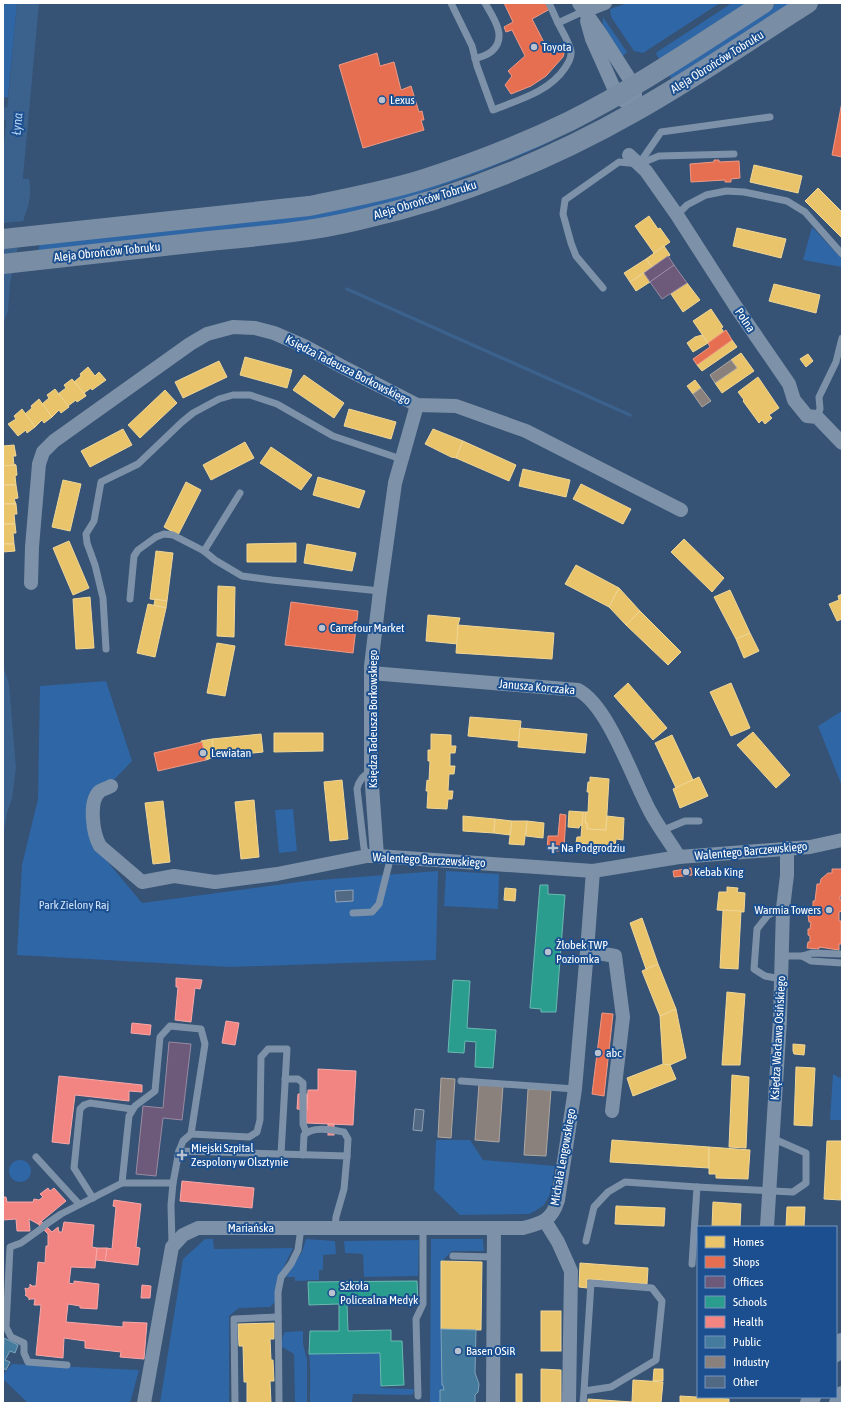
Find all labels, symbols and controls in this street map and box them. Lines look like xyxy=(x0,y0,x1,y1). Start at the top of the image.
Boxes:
street label: Aleja Obrońców Tobruku xyxy=(668,28,766,96)
place label: Toyota xyxy=(542,40,572,54)
marker: Toyota xyxy=(529,42,539,52)
place label: Lexus xyxy=(390,93,415,107)
marker: Lexus xyxy=(377,95,387,105)
water label: Łyna xyxy=(9,112,25,136)
street label: Aleja Obrońców Tobruku xyxy=(372,178,478,222)
street label: Aleja Obrońców Tobruku xyxy=(53,239,161,265)
street label: Polna xyxy=(732,305,758,335)
street label: Księdza Tadeusza Borkowskiego xyxy=(283,332,413,408)
place label: Carrefour Market xyxy=(330,621,405,635)
marker: Carrefour Market xyxy=(317,623,327,633)
street label: Księdza Tadeusza Borkowskiego xyxy=(366,649,380,788)
street label: Janusza Korczaka xyxy=(498,677,576,697)
place label: Lewiatan xyxy=(211,746,251,760)
marker: Lewiatan xyxy=(198,748,208,758)
street label: Walentego Barczewskiego xyxy=(694,839,808,863)
place label: Na Podgrodziu xyxy=(561,841,626,855)
marker: Na Podgrodziu xyxy=(548,843,558,853)
street label: Walentego Barczewskiego xyxy=(372,850,486,870)
place label: Kebab King xyxy=(694,865,744,879)
marker: Kebab King xyxy=(681,867,691,877)
park label: Park Zielony Raj xyxy=(39,898,109,912)
place label: Warmia Towers xyxy=(755,903,821,917)
marker: Warmia Towers xyxy=(824,905,834,915)
place label: Żłobek TWP Poziomka xyxy=(556,938,608,966)
marker: Żłobek TWP Poziomka xyxy=(543,947,553,957)
street label: Księdza Wacława Osińskiego xyxy=(768,975,788,1101)
place label: abc xyxy=(606,1046,622,1060)
marker: abc xyxy=(593,1048,603,1058)
street label: Michała Lengowskiego xyxy=(548,1107,579,1207)
place label: Miejski Szpital Zespolony w Olsztynie xyxy=(191,1141,289,1169)
marker: Miejski Szpital Zespolony w Olsztynie xyxy=(176,1149,188,1161)
street label: Mariańska xyxy=(228,1221,274,1235)
legend xyxy=(697,1226,837,1398)
text: Homes xyxy=(733,1235,764,1249)
text: Shops xyxy=(733,1255,759,1269)
text: Offices xyxy=(733,1275,763,1289)
place label: Szkoła Policealna Medyk xyxy=(340,1279,419,1307)
marker: Szkoła Policealna Medyk xyxy=(327,1288,337,1298)
text: Schools xyxy=(733,1295,767,1309)
text: Health xyxy=(733,1315,763,1329)
text: Public xyxy=(733,1335,761,1349)
place label: Basen OSiR xyxy=(466,1344,515,1358)
marker: Basen OSiR xyxy=(453,1346,463,1356)
text: Industry xyxy=(733,1355,770,1369)
text: Other xyxy=(733,1375,759,1389)

